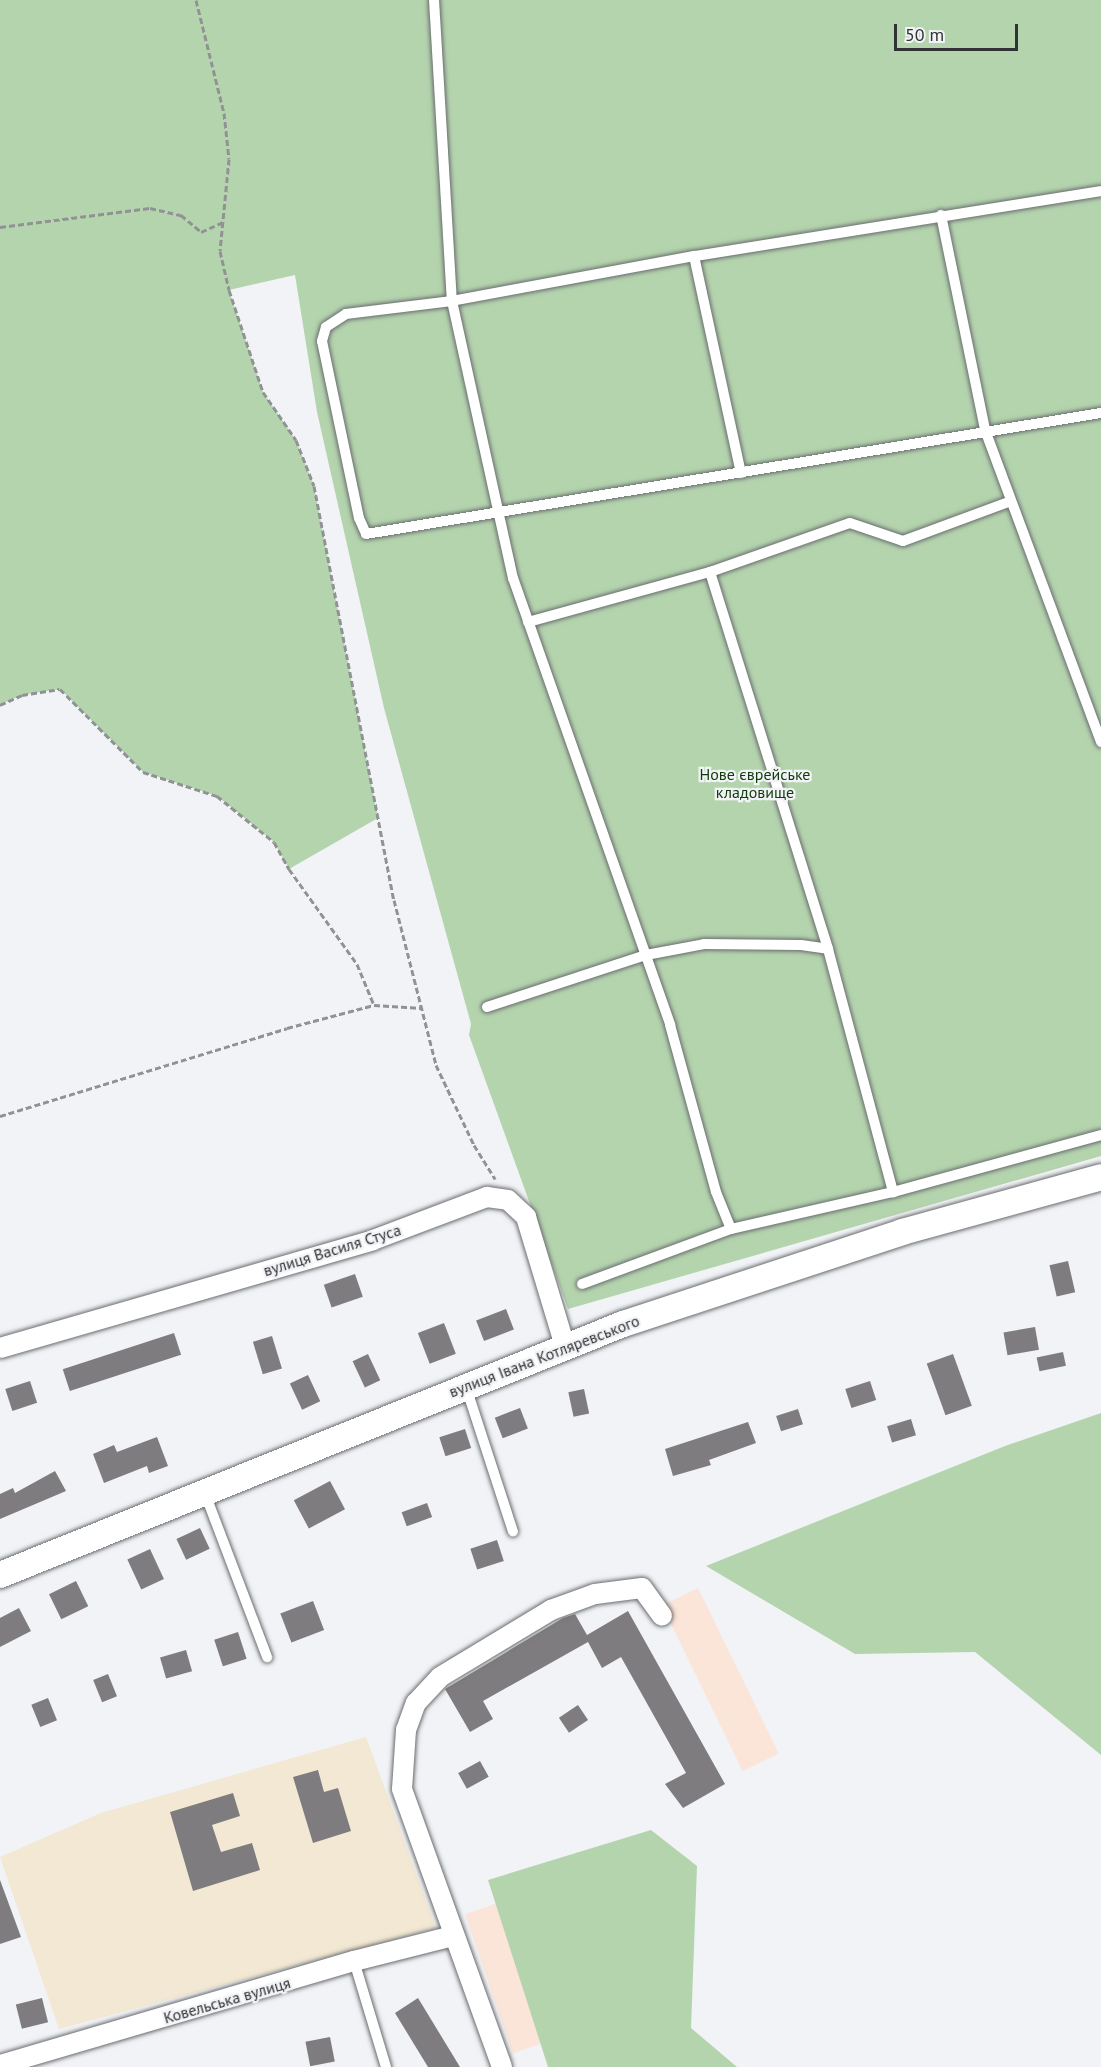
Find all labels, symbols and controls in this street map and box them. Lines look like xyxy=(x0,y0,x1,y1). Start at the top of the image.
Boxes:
scale bar xyxy=(897,12,1022,50)
text: 50 m xyxy=(905,23,944,46)
park label: Нове єврейське кладовище xyxy=(699,764,811,802)
street label: вулиця Василя Стуса xyxy=(261,1220,403,1280)
street label: вулиця Івана Котляревського xyxy=(446,1311,642,1401)
street label: Ковельська вулиця xyxy=(161,1973,293,2027)

